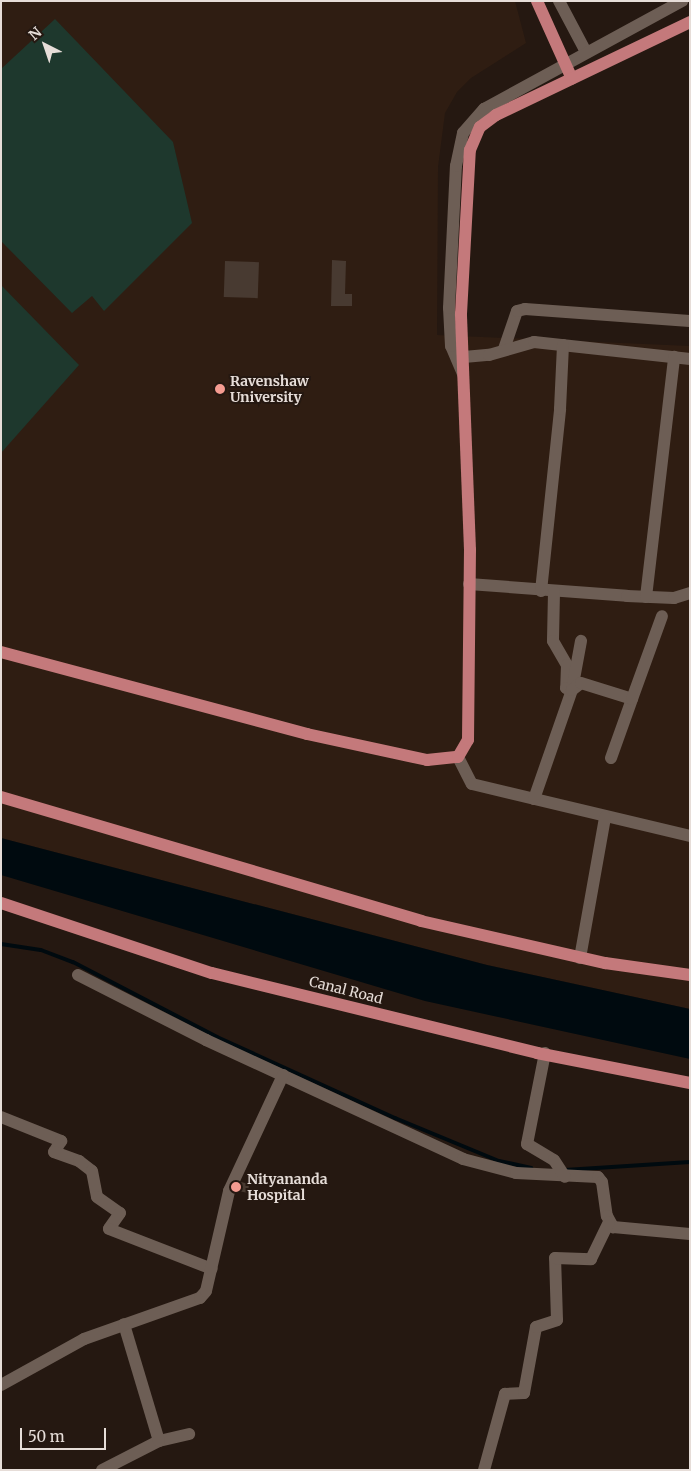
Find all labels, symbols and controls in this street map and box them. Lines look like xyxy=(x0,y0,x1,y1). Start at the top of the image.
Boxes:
north arrow xyxy=(20,20,70,70)
text: N xyxy=(25,23,45,44)
place label: Ravenshaw University xyxy=(230,373,309,406)
marker: Ravenshaw University xyxy=(214,383,226,395)
street label: Canal Road xyxy=(307,973,385,1007)
place label: Nityananda Hospital xyxy=(247,1171,328,1204)
marker: Nityananda Hospital xyxy=(229,1180,243,1194)
scale bar xyxy=(22,1418,109,1450)
text: 50 m xyxy=(28,1427,65,1446)

